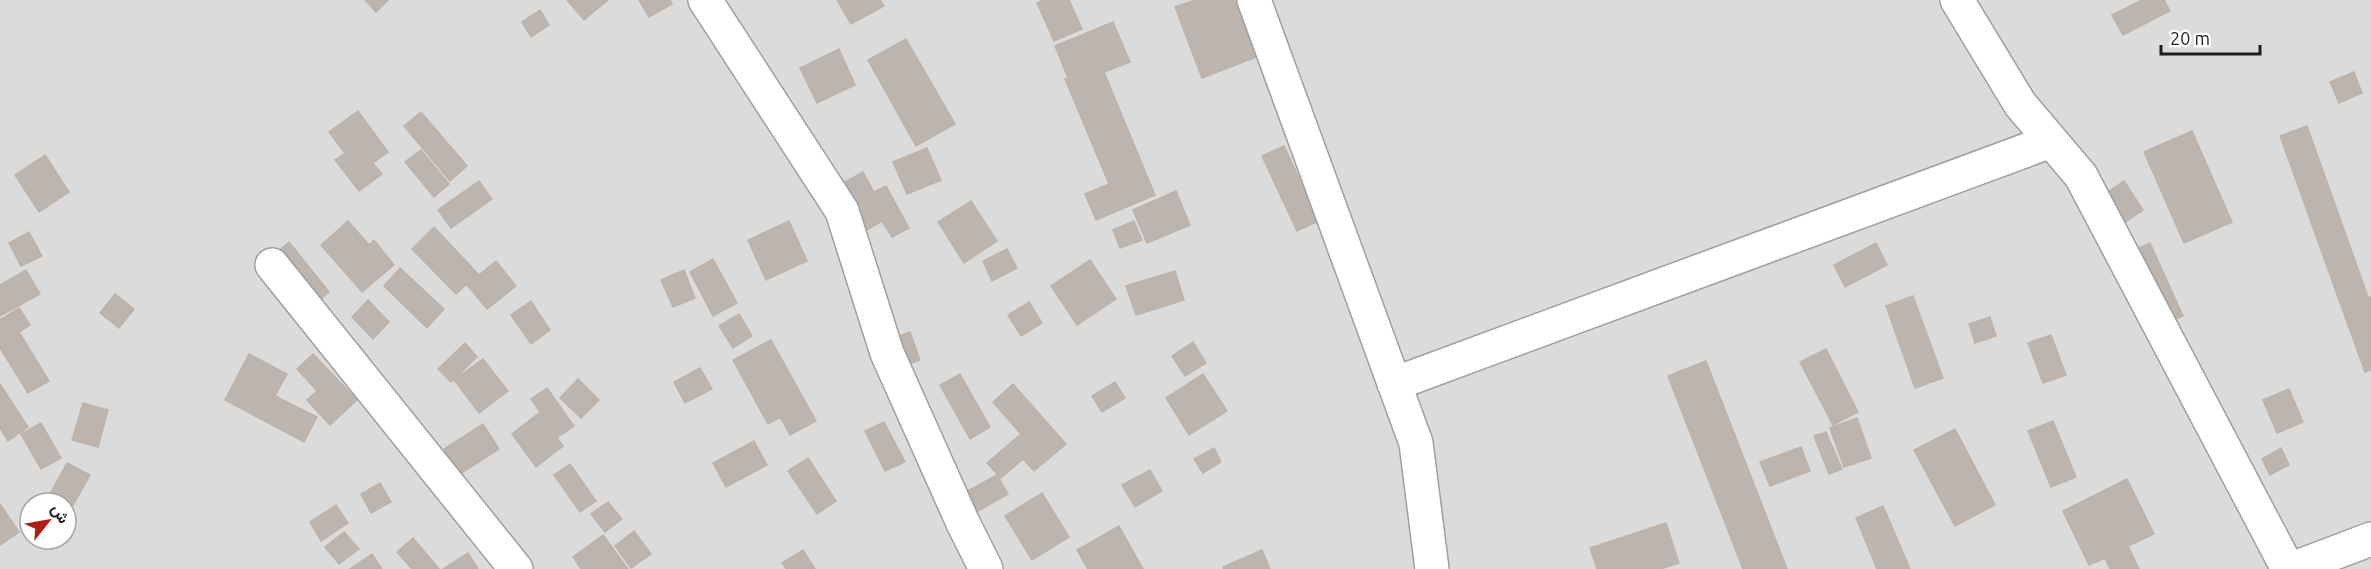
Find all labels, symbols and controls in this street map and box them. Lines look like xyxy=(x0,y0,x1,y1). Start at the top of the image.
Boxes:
scale bar xyxy=(2161,18,2260,56)
text: 20 m xyxy=(2170,28,2210,48)
north arrow xyxy=(18,491,78,551)
text: ش xyxy=(47,500,74,527)

